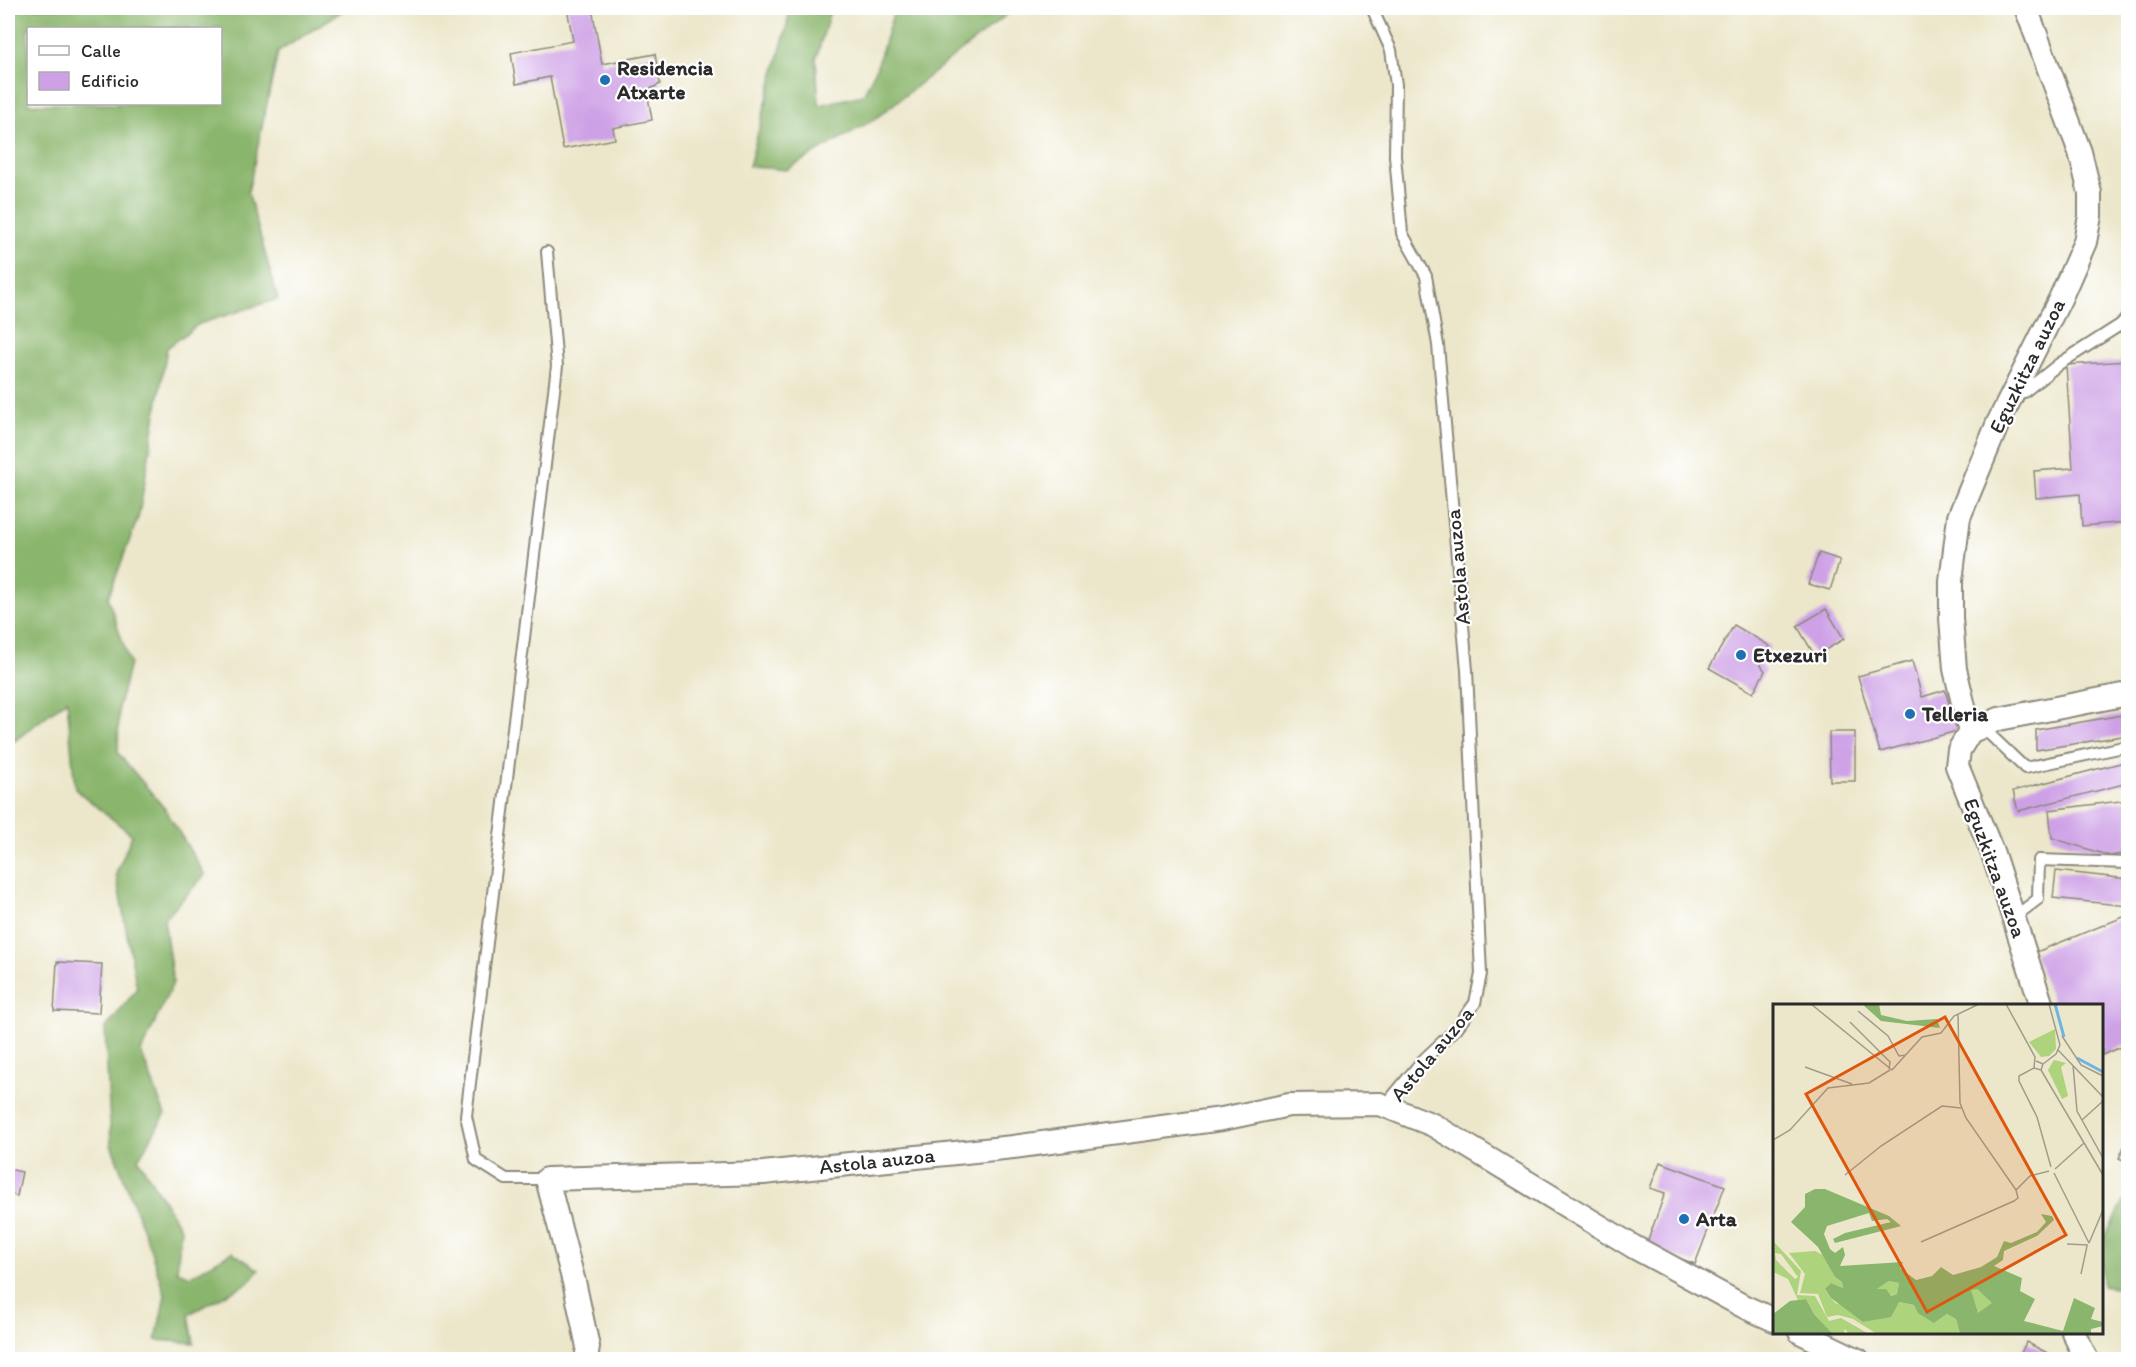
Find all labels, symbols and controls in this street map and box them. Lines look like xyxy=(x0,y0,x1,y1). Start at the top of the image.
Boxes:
legend xyxy=(27,27,222,105)
text: Calle xyxy=(81,40,121,62)
place label: Residencia Atxarte xyxy=(616,55,714,104)
text: Edificio xyxy=(81,70,139,92)
marker: Residencia Atxarte xyxy=(598,73,612,87)
street label: Eguzkitza auzoa xyxy=(1983,294,2070,437)
street label: Astola auzoa xyxy=(1440,508,1475,626)
place label: Etxezuri xyxy=(1753,642,1827,667)
marker: Etxezuri xyxy=(1734,648,1748,662)
place label: Telleria xyxy=(1921,701,1989,726)
marker: Telleria xyxy=(1903,707,1917,721)
street label: Eguzkitza auzoa xyxy=(1959,795,2032,941)
street label: Astola auzoa xyxy=(1385,1001,1479,1106)
inset map xyxy=(1773,1004,2103,1334)
street label: Astola auzoa xyxy=(818,1142,936,1179)
place label: Arta xyxy=(1695,1206,1738,1231)
marker: Arta xyxy=(1677,1212,1691,1226)

